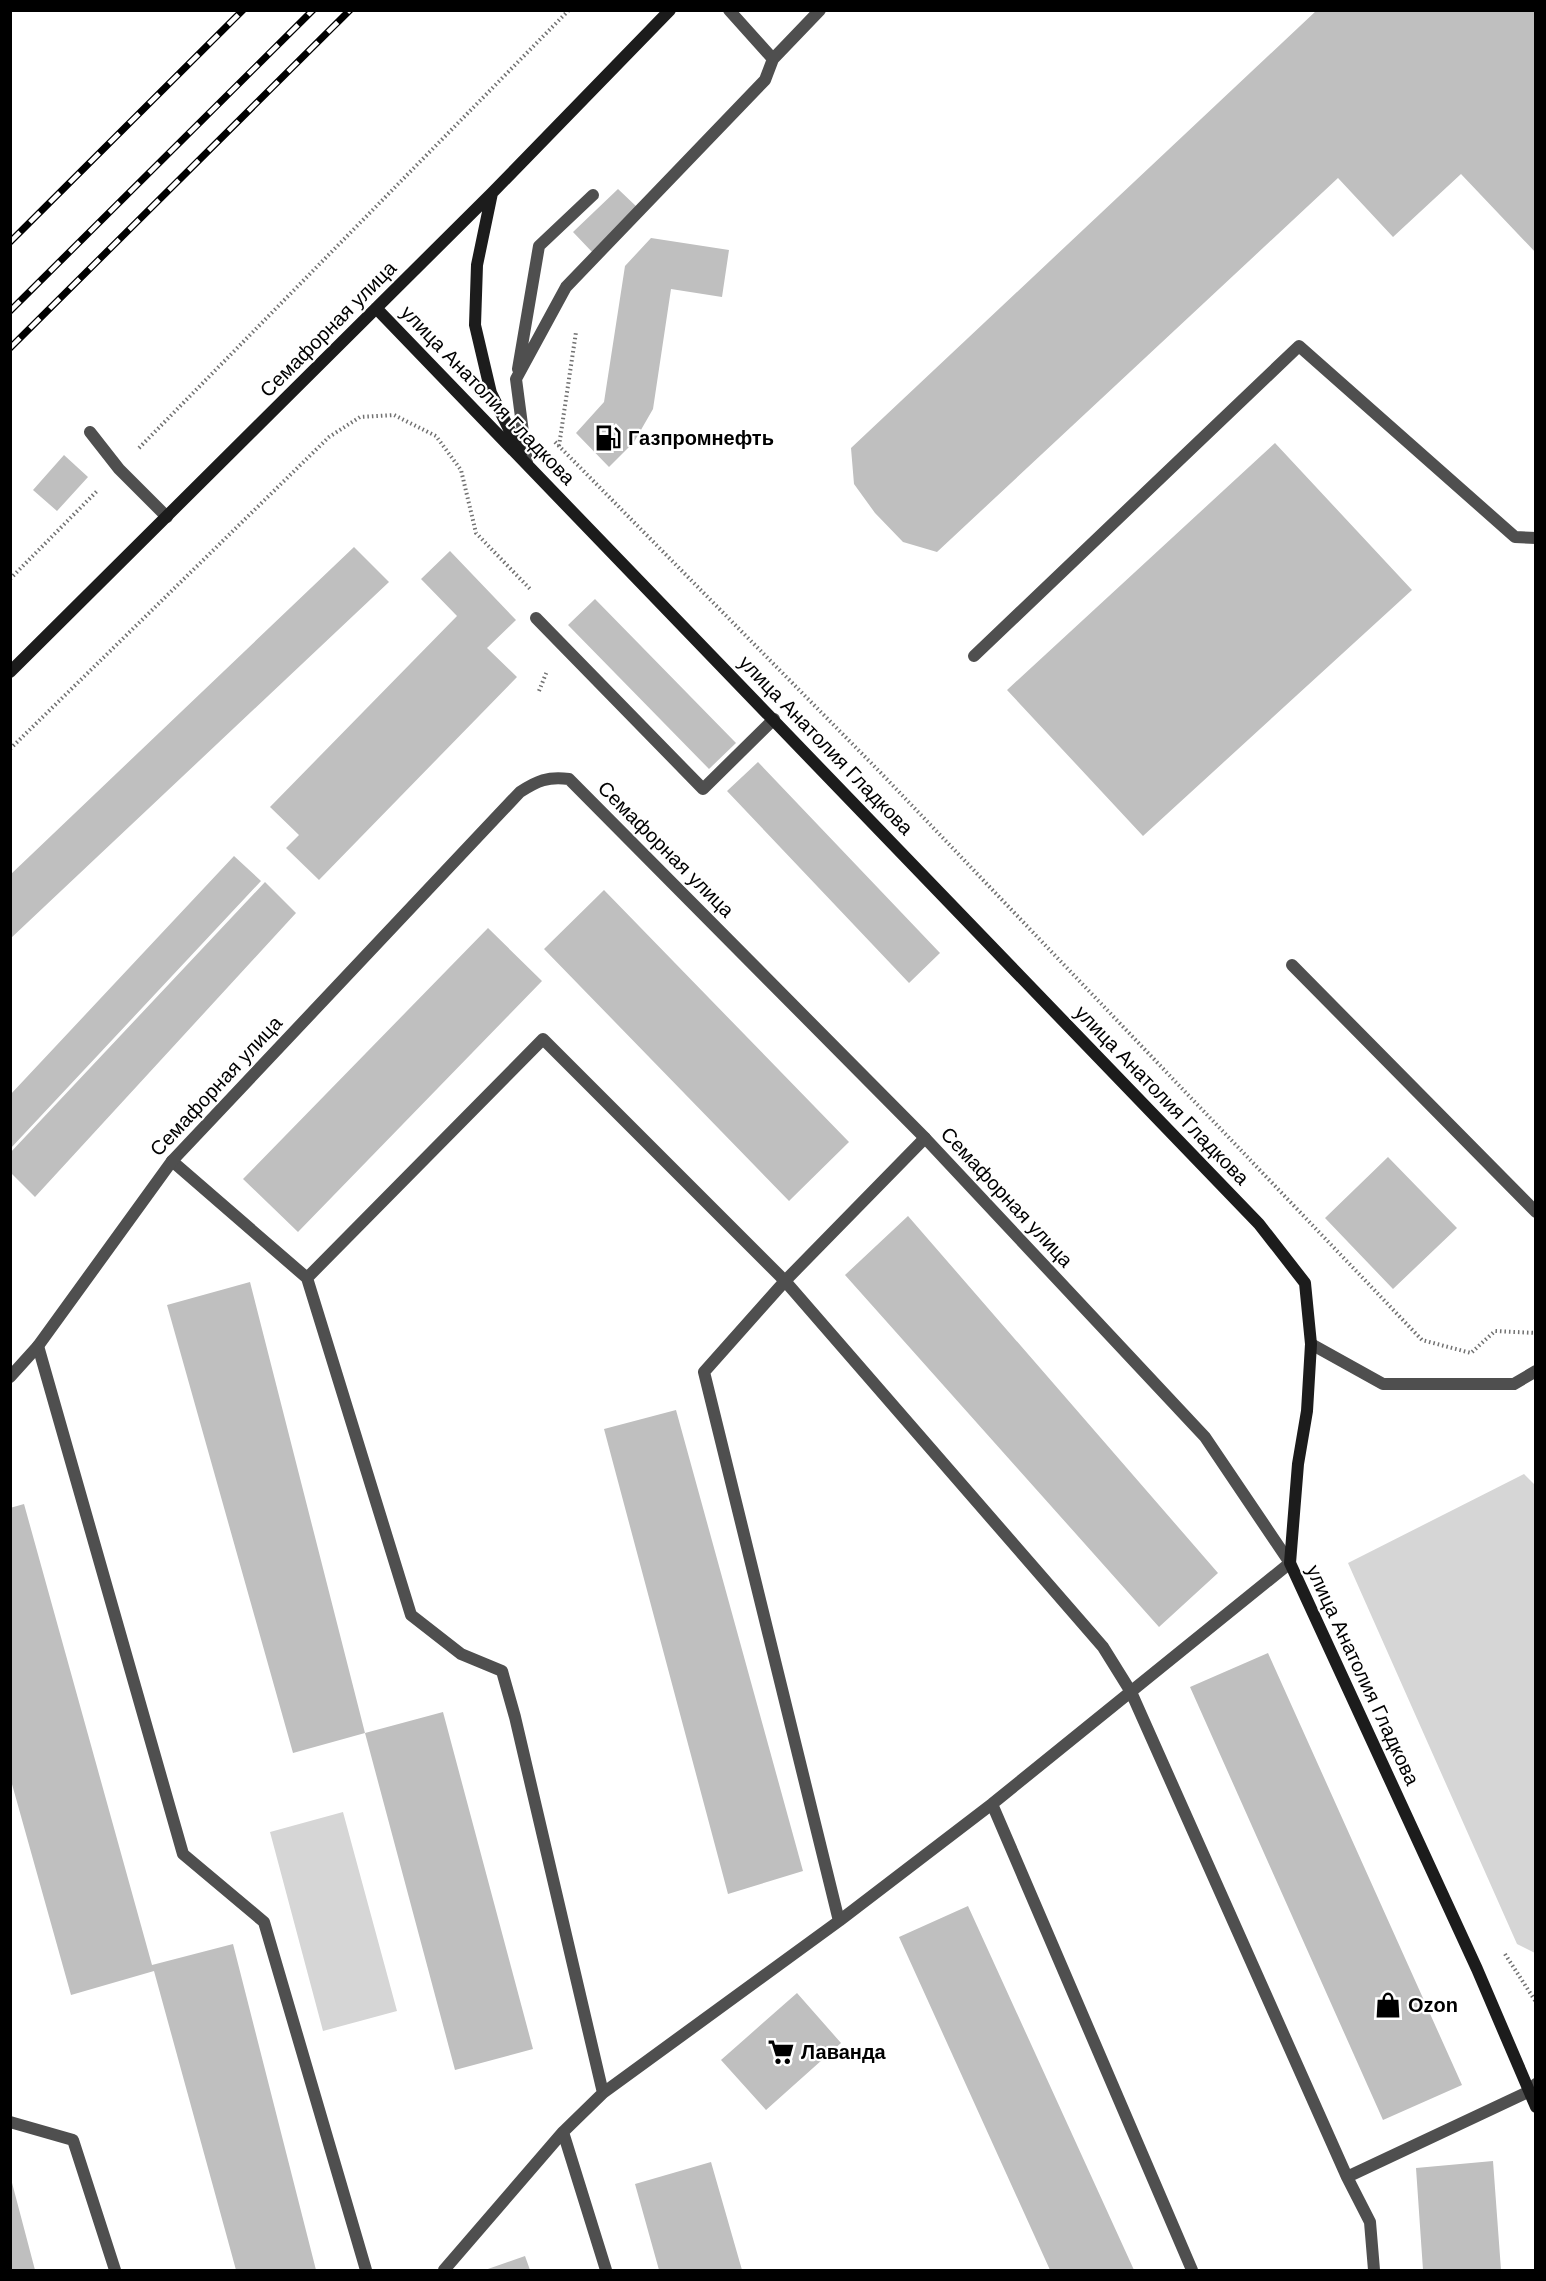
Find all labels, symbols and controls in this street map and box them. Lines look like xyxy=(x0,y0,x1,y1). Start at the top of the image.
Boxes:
street label: Семафорная улица xyxy=(256,256,401,401)
street label: улица Анатолия Гладкова xyxy=(397,301,580,490)
fuel station icon: Газпромнефть xyxy=(593,423,623,453)
place label: Газпромнефть xyxy=(628,427,774,449)
street label: улица Анатолия Гладкова xyxy=(735,651,918,840)
street label: Семафорная улица xyxy=(594,777,739,922)
street label: улица Анатолия Гладкова xyxy=(1071,1001,1254,1190)
street label: Семафорная улица xyxy=(146,1011,287,1160)
street label: Семафорная улица xyxy=(937,1123,1078,1272)
street label: улица Анатолия Гладкова xyxy=(1302,1561,1424,1789)
shop icon: Ozon xyxy=(1373,1990,1403,2020)
place label: Ozon xyxy=(1408,1994,1458,2016)
supermarket icon: Лаванда xyxy=(766,2037,796,2067)
place label: Лаванда xyxy=(801,2041,887,2063)

